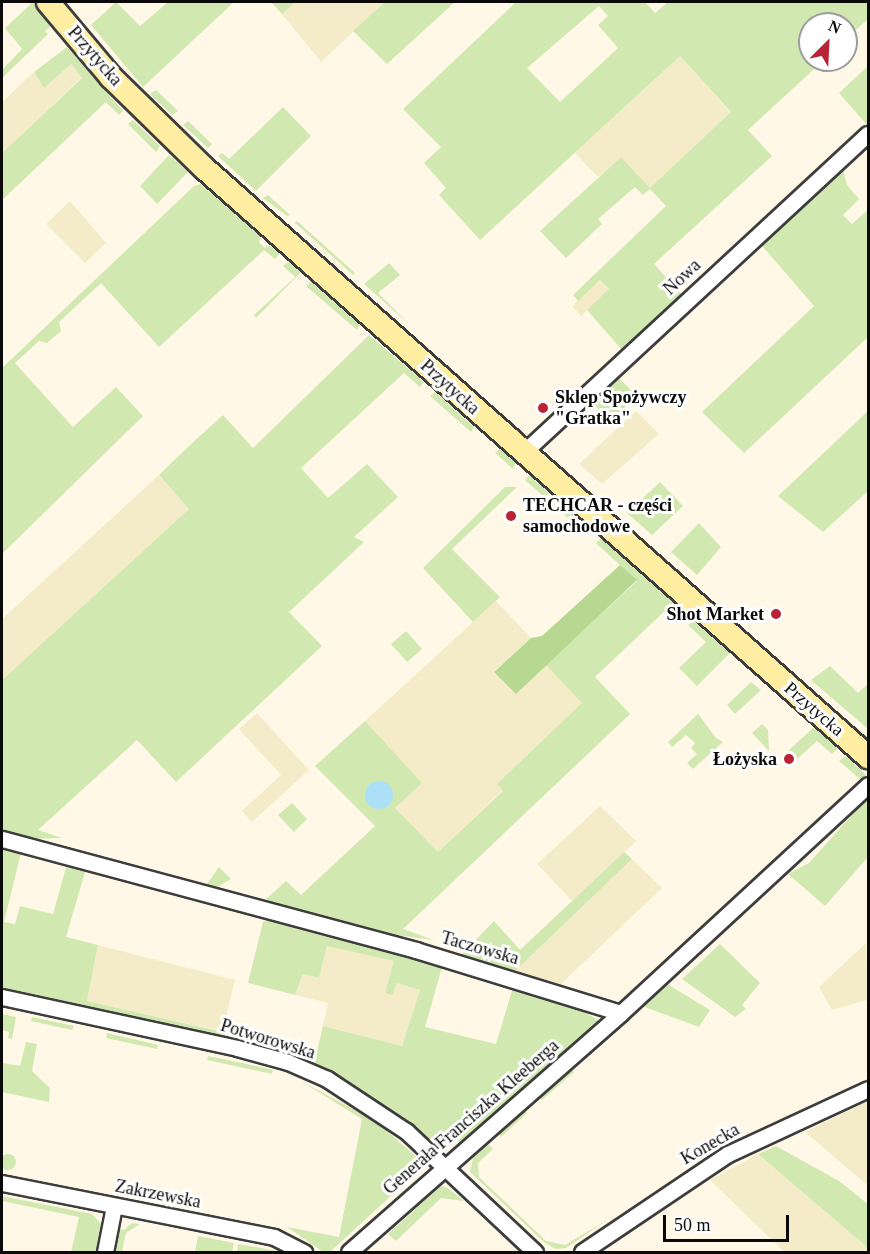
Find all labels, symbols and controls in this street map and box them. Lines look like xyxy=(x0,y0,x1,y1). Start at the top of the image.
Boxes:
north arrow xyxy=(798,12,858,72)
text: N xyxy=(826,17,843,37)
street label: Przytycka xyxy=(63,22,127,90)
street label: Nowa xyxy=(659,254,705,300)
street label: Przytycka xyxy=(416,355,484,419)
place label: Sklep Spożywczy "Gratka" xyxy=(555,387,687,430)
marker: Sklep Spożywczy "Gratka" xyxy=(536,401,550,415)
place label: TECHCAR - części samochodowe xyxy=(523,495,672,538)
marker: TECHCAR - części samochodowe xyxy=(504,509,518,523)
place label: Shot Market xyxy=(667,603,764,625)
marker: Shot Market xyxy=(769,607,783,621)
street label: Przytycka xyxy=(780,677,848,741)
place label: Łożyska xyxy=(713,748,777,770)
marker: Łożyska xyxy=(782,752,796,766)
street label: Taczowska xyxy=(439,927,521,969)
street label: Potworowska xyxy=(218,1014,318,1064)
street label: Generała Franciszka Kleeberga xyxy=(379,1035,563,1199)
street label: Konecka xyxy=(677,1119,743,1169)
street label: Zakrzewska xyxy=(113,1175,203,1213)
scale bar xyxy=(666,1203,792,1241)
text: 50 m xyxy=(674,1215,711,1235)

